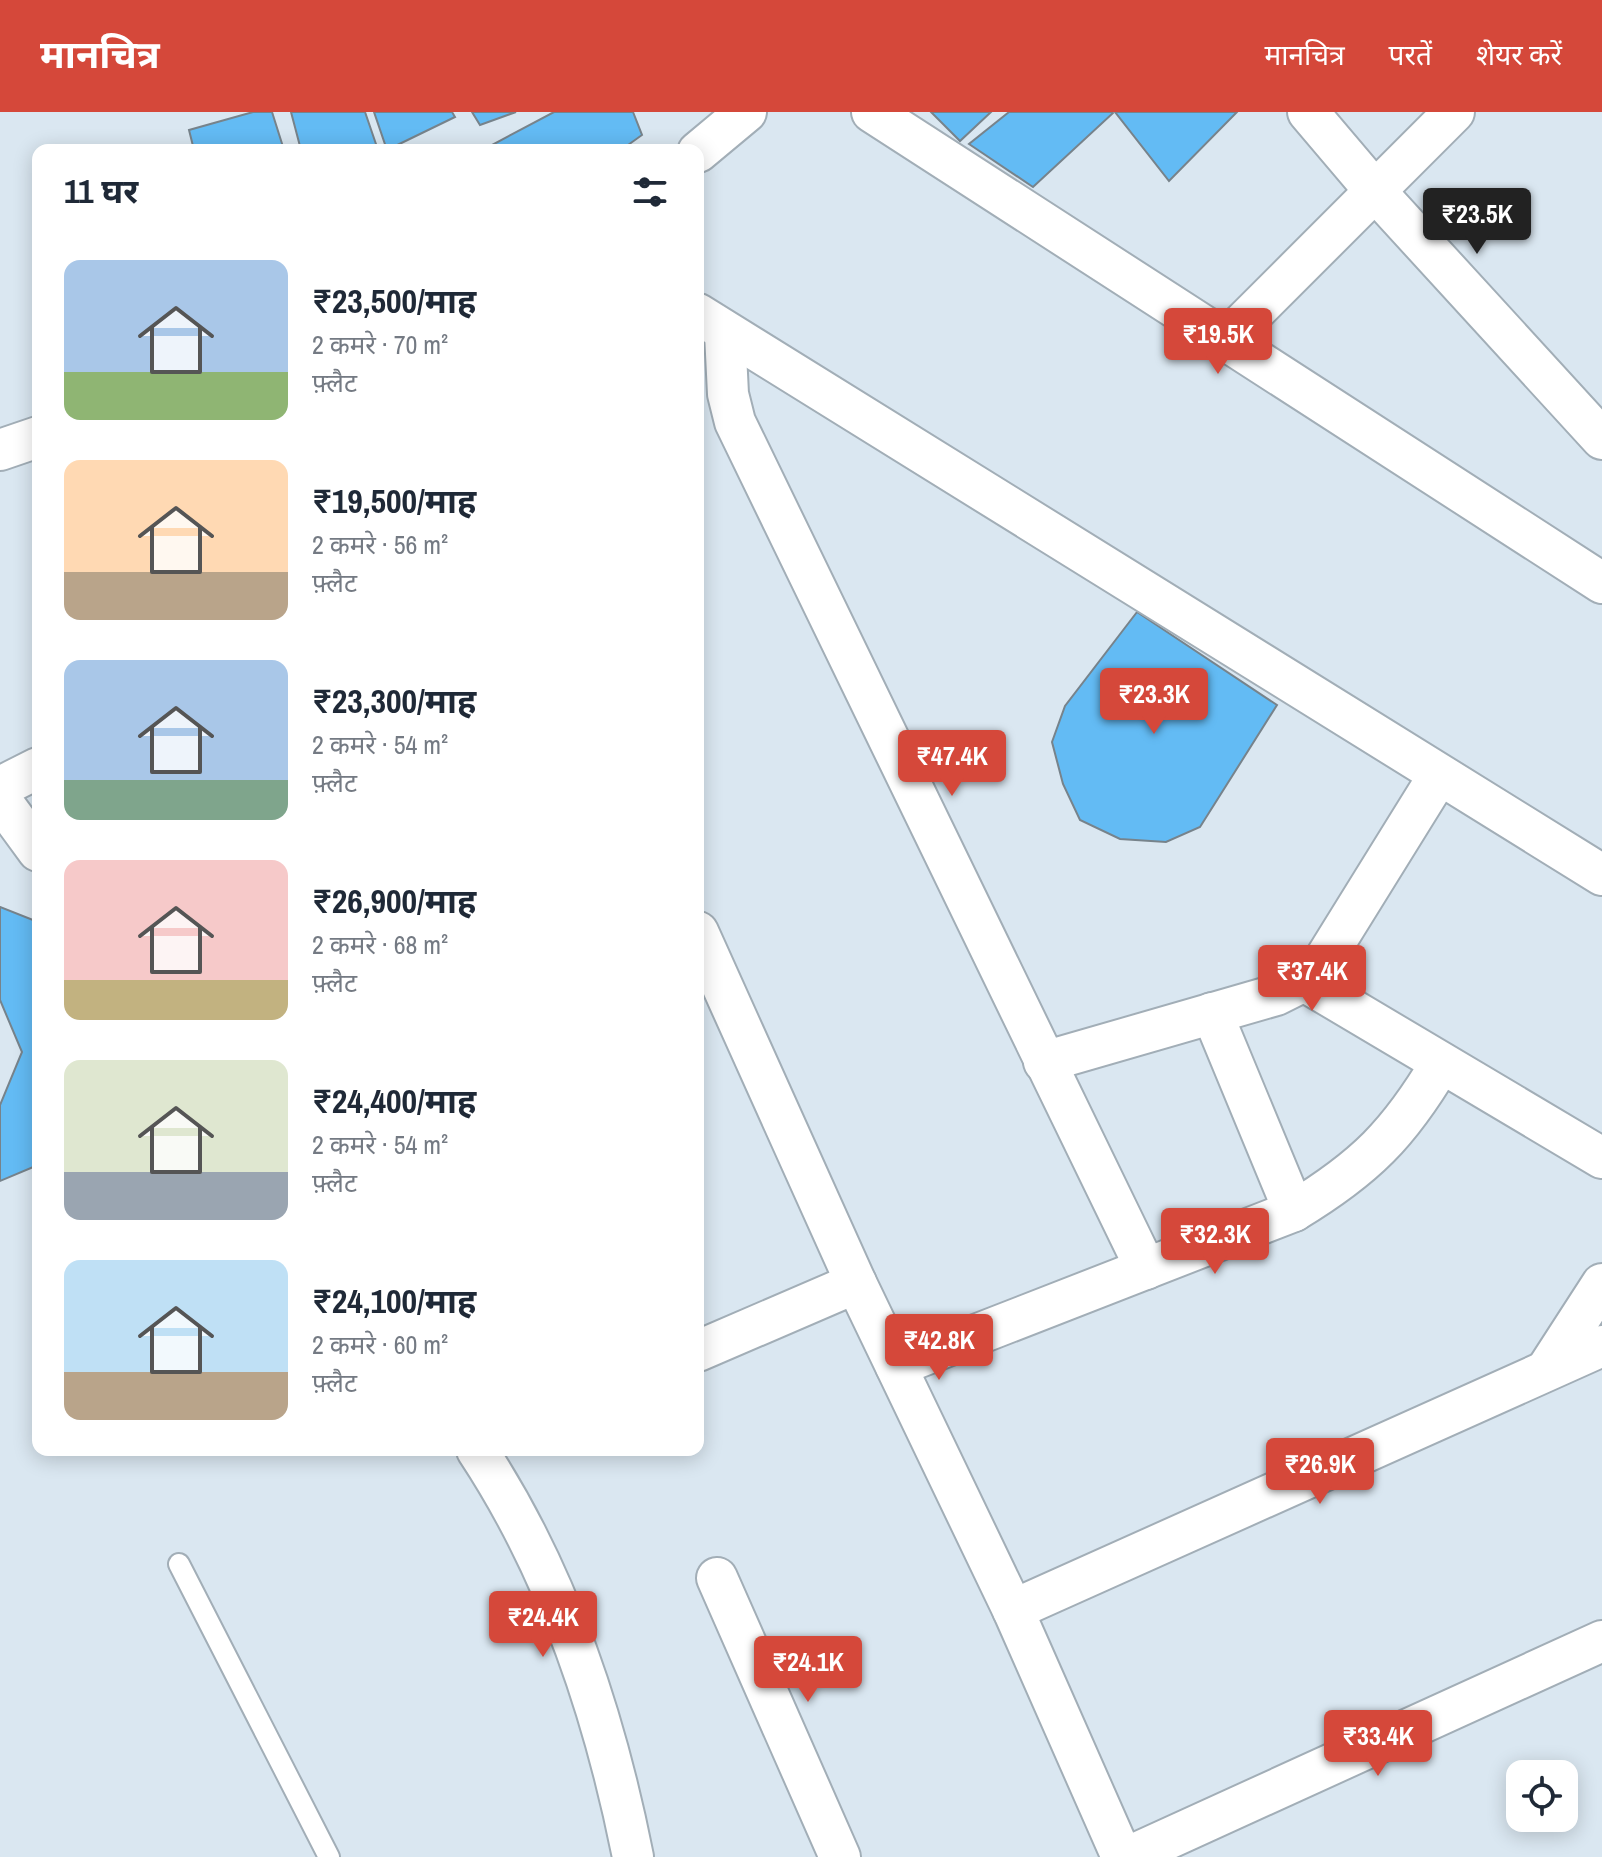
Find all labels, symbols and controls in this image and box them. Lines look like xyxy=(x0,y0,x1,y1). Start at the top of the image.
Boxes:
text: मानचित्र xyxy=(40,29,160,80)
text: मानचित्र xyxy=(1265,36,1345,74)
text: परतें xyxy=(1389,36,1432,74)
text: शेयर करें xyxy=(1476,36,1562,74)
text: 11 घर xyxy=(64,168,138,214)
icon: filters xyxy=(628,170,672,214)
pin: ₹23.5K xyxy=(1412,188,1542,256)
text: ₹23.5K xyxy=(1441,196,1513,231)
text: ₹23,500/माह xyxy=(312,278,476,324)
icon: home xyxy=(128,292,224,388)
pin: ₹19.5K xyxy=(1153,308,1283,376)
text: ₹19.5K xyxy=(1182,316,1254,351)
text: 2 कमरे · 70 m² xyxy=(312,327,448,362)
text: फ़्लैट xyxy=(312,365,357,400)
text: ₹19,500/माह xyxy=(312,478,476,524)
icon: home xyxy=(128,492,224,588)
text: 2 कमरे · 56 m² xyxy=(312,527,448,562)
text: फ़्लैट xyxy=(312,565,357,600)
pin: ₹23.3K xyxy=(1089,668,1219,736)
text: ₹23.3K xyxy=(1118,676,1190,711)
text: ₹23,300/माह xyxy=(312,678,476,724)
icon: home xyxy=(128,692,224,788)
text: 2 कमरे · 54 m² xyxy=(312,727,448,762)
pin: ₹47.4K xyxy=(887,730,1017,798)
text: ₹47.4K xyxy=(916,738,988,773)
text: फ़्लैट xyxy=(312,765,357,800)
text: ₹26,900/माह xyxy=(312,878,476,924)
icon: home xyxy=(128,892,224,988)
text: 2 कमरे · 68 m² xyxy=(312,927,448,962)
pin: ₹37.4K xyxy=(1247,945,1377,1013)
text: ₹37.4K xyxy=(1276,953,1348,988)
text: फ़्लैट xyxy=(312,965,357,1000)
text: ₹24,400/माह xyxy=(312,1078,476,1124)
icon: home xyxy=(128,1092,224,1188)
text: 2 कमरे · 54 m² xyxy=(312,1127,448,1162)
text: फ़्लैट xyxy=(312,1165,357,1200)
pin: ₹32.3K xyxy=(1150,1208,1280,1276)
text: ₹32.3K xyxy=(1179,1216,1251,1251)
text: ₹24,100/माह xyxy=(312,1278,476,1324)
icon: home xyxy=(128,1292,224,1388)
pin: ₹42.8K xyxy=(874,1314,1004,1382)
text: ₹42.8K xyxy=(903,1322,975,1357)
text: 2 कमरे · 60 m² xyxy=(312,1327,448,1362)
text: फ़्लैट xyxy=(312,1365,357,1400)
pin: ₹26.9K xyxy=(1255,1438,1385,1506)
text: ₹26.9K xyxy=(1284,1446,1356,1481)
pin: ₹24.4K xyxy=(478,1591,608,1659)
text: ₹24.4K xyxy=(507,1599,579,1634)
pin: ₹24.1K xyxy=(743,1636,873,1704)
text: ₹24.1K xyxy=(772,1644,844,1679)
pin: ₹33.4K xyxy=(1313,1710,1443,1778)
text: ₹33.4K xyxy=(1342,1718,1414,1753)
map controls xyxy=(1506,1760,1578,1832)
button: locate xyxy=(1506,1760,1578,1832)

